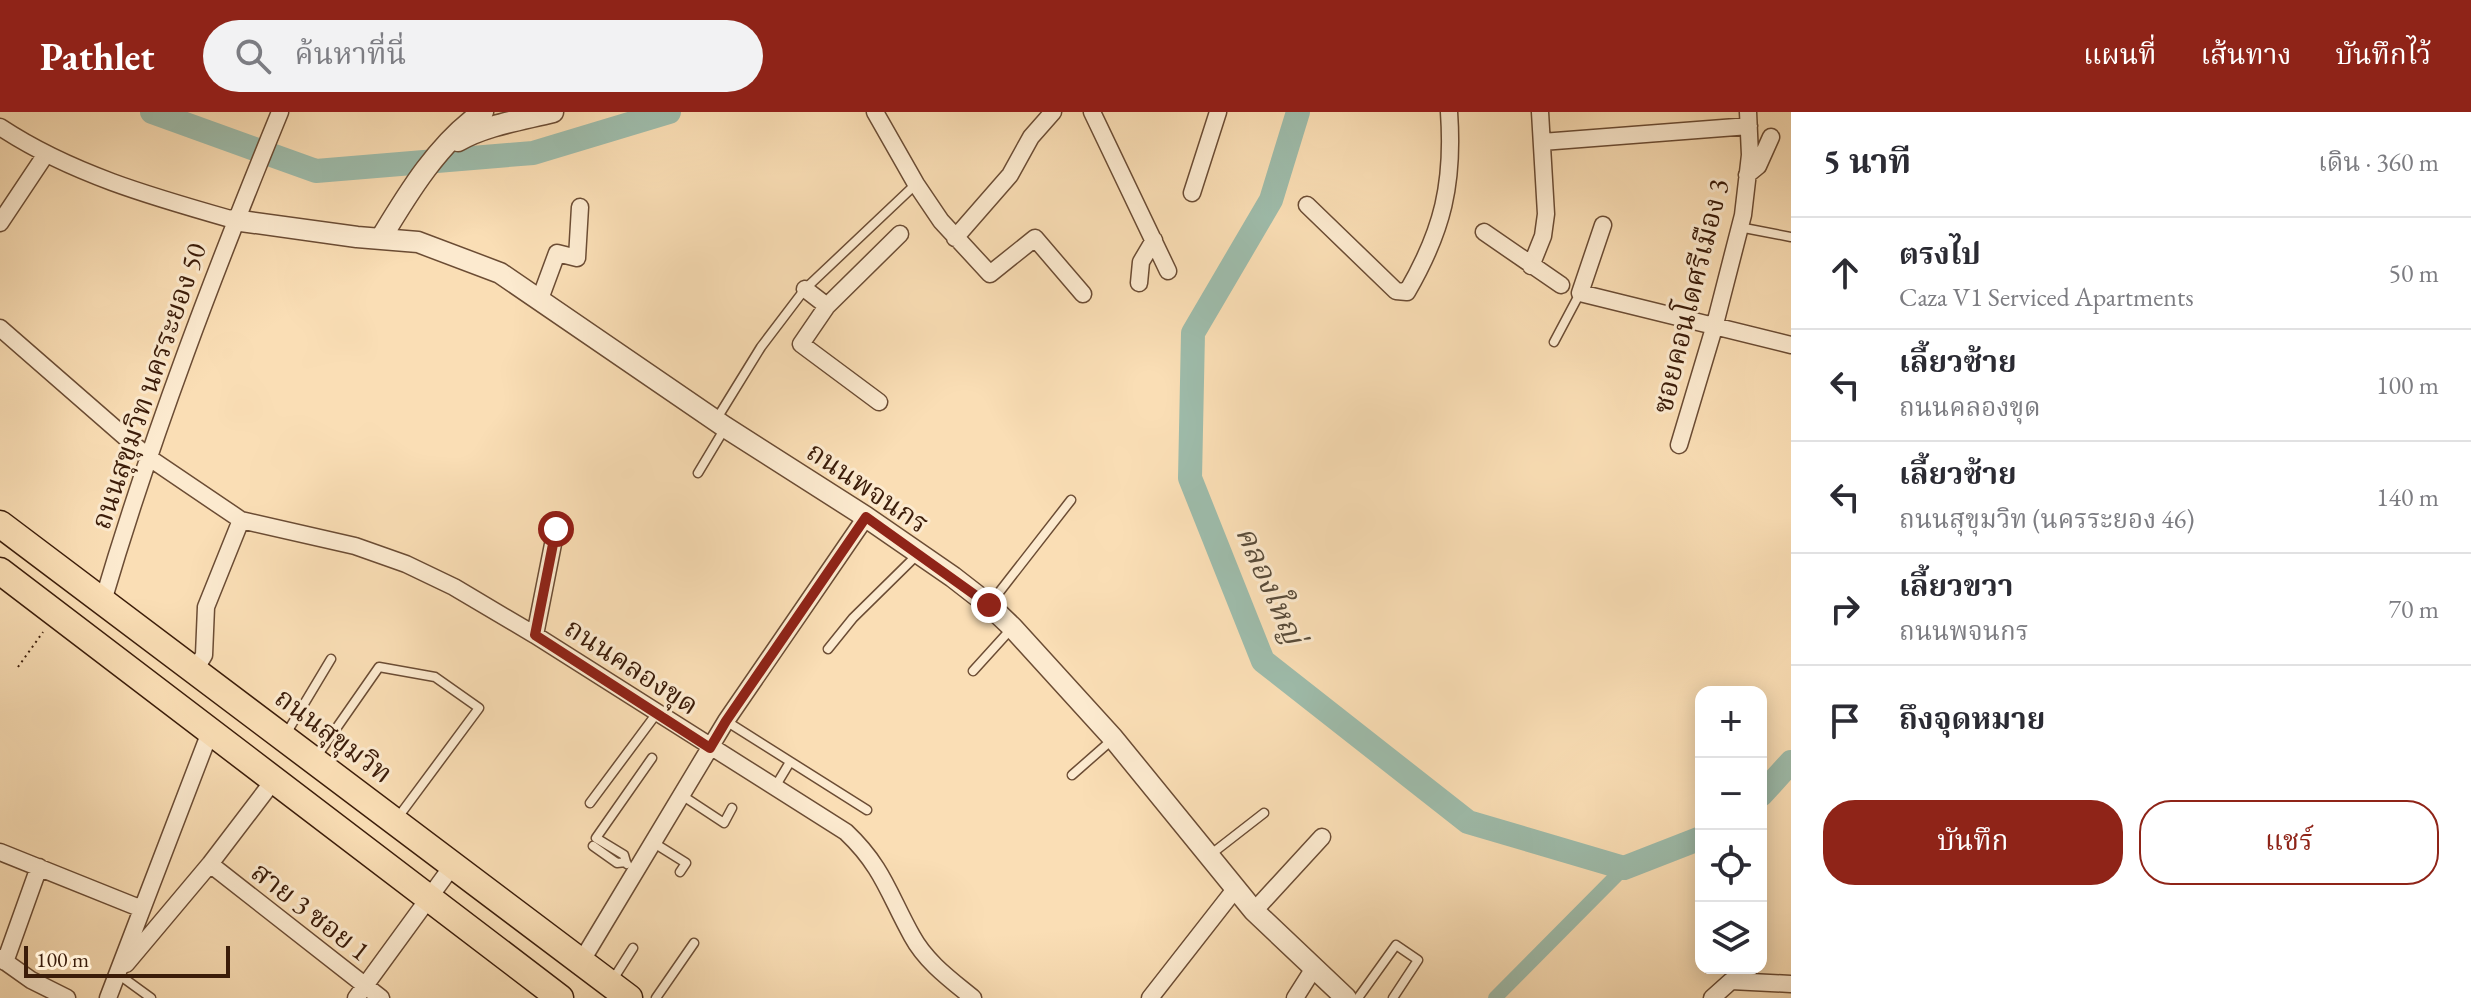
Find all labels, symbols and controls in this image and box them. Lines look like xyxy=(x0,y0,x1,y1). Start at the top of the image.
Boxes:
search box xyxy=(203,20,763,92)
text: Pathlet xyxy=(40,32,155,81)
icon: search xyxy=(231,34,275,78)
text: ค้นหาที่นี่ xyxy=(295,34,406,73)
text: แผนที่ xyxy=(2083,36,2156,72)
text: เส้นทาง xyxy=(2200,36,2292,72)
text: บันทึกไว้ xyxy=(2336,36,2431,72)
text: 5 นาที xyxy=(1823,139,1911,183)
text: เดิน · 360 m xyxy=(2318,145,2439,179)
street label: ซอยคอนโดศรีเมือง 3 xyxy=(1642,175,1737,417)
text: ตรงไป xyxy=(1899,234,1981,273)
street label: ถนนสุขุมวิท นครระยอง 50 xyxy=(82,238,215,534)
icon: ahead xyxy=(1823,251,1867,295)
text: 50 m xyxy=(2389,256,2439,290)
text: Caza V1 Serviced Apartments xyxy=(1899,280,2194,314)
text: เลี้ยวซ้าย xyxy=(1899,342,2017,381)
icon: left xyxy=(1823,363,1867,407)
text: 100 m xyxy=(2376,368,2439,402)
text: ถนนคลองขุด xyxy=(1899,390,2041,424)
street label: ถนนพจนกร xyxy=(800,433,936,541)
text: เลี้ยวซ้าย xyxy=(1899,454,2017,493)
icon: left xyxy=(1823,475,1867,519)
text: 140 m xyxy=(2376,480,2439,514)
text: ถนนสุขุมวิท (นครระยอง 46) xyxy=(1899,502,2195,536)
route start xyxy=(538,511,574,547)
water label: คลองใหญ่ xyxy=(1227,519,1316,654)
text: เลี้ยวขวา xyxy=(1899,566,2013,605)
route end xyxy=(971,587,1007,623)
icon: right xyxy=(1823,587,1867,631)
text: 70 m xyxy=(2389,592,2439,626)
street label: ถนนคลองขุด xyxy=(558,609,706,723)
text: ถนนพจนกร xyxy=(1899,614,2029,648)
street label: ถนนสุขุมวิท xyxy=(267,679,400,792)
map controls xyxy=(1695,686,1767,974)
button: + xyxy=(1695,686,1767,758)
icon: arrive xyxy=(1823,699,1867,743)
text: ถึงจุดหมาย xyxy=(1899,699,2045,738)
button: − xyxy=(1695,758,1767,830)
button: บันทึก xyxy=(1823,800,2123,885)
button: แชร์ xyxy=(2139,800,2439,885)
button: locate xyxy=(1695,830,1767,902)
street label: สาย 3 ซอย 1 xyxy=(244,853,378,969)
button: layers xyxy=(1695,902,1767,974)
scale bar xyxy=(24,942,230,978)
text: 100 m xyxy=(36,945,89,974)

